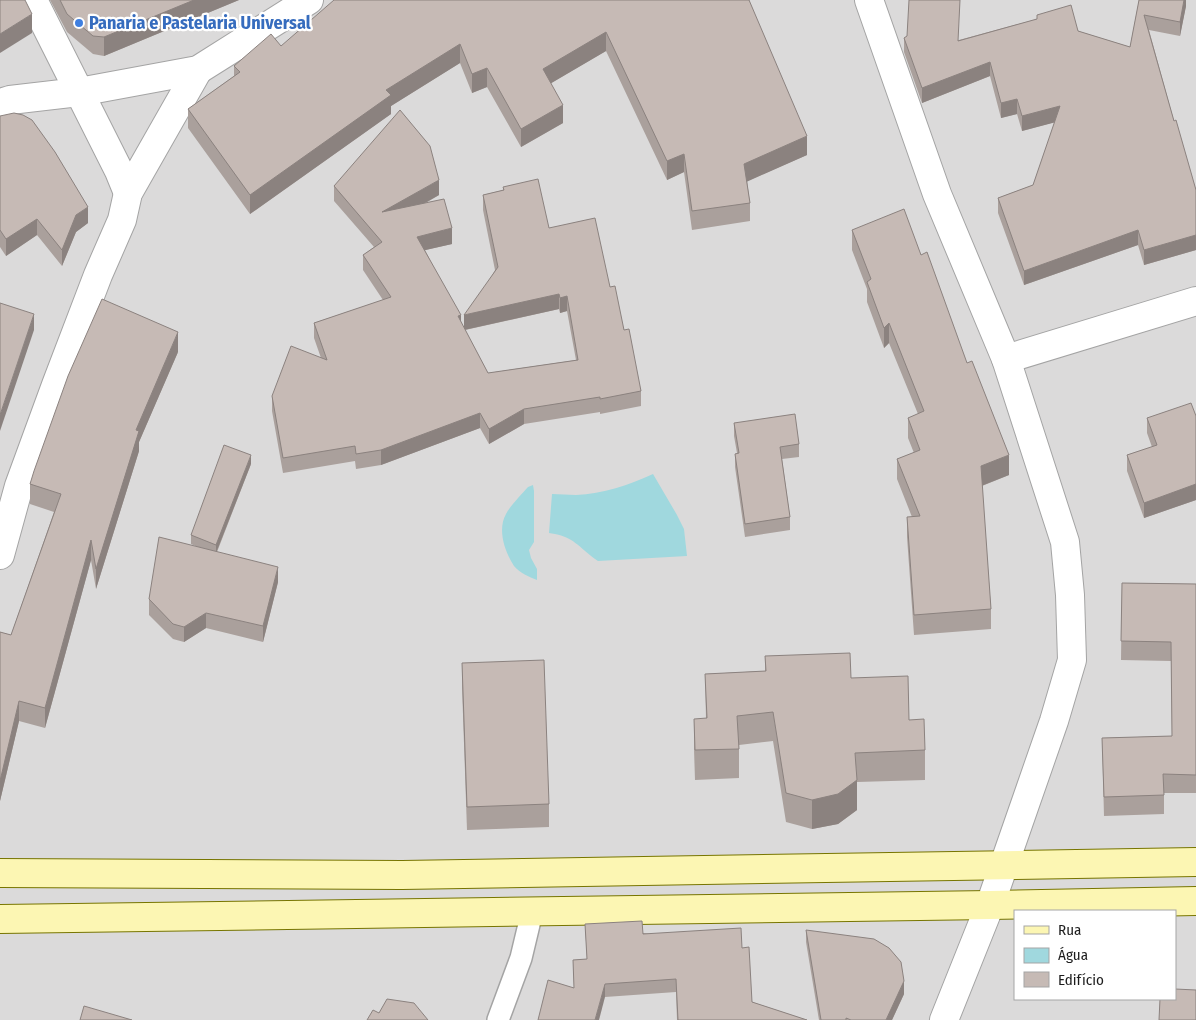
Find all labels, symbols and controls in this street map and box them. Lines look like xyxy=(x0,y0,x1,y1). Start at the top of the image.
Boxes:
place label: Panaria e Pastelaria Universal xyxy=(89,12,311,34)
marker: Panaria e Pastelaria Universal xyxy=(73,17,85,29)
legend xyxy=(1014,910,1176,1000)
text: Rua xyxy=(1058,921,1081,939)
text: Água xyxy=(1058,946,1088,964)
text: Edifício xyxy=(1058,971,1104,989)

